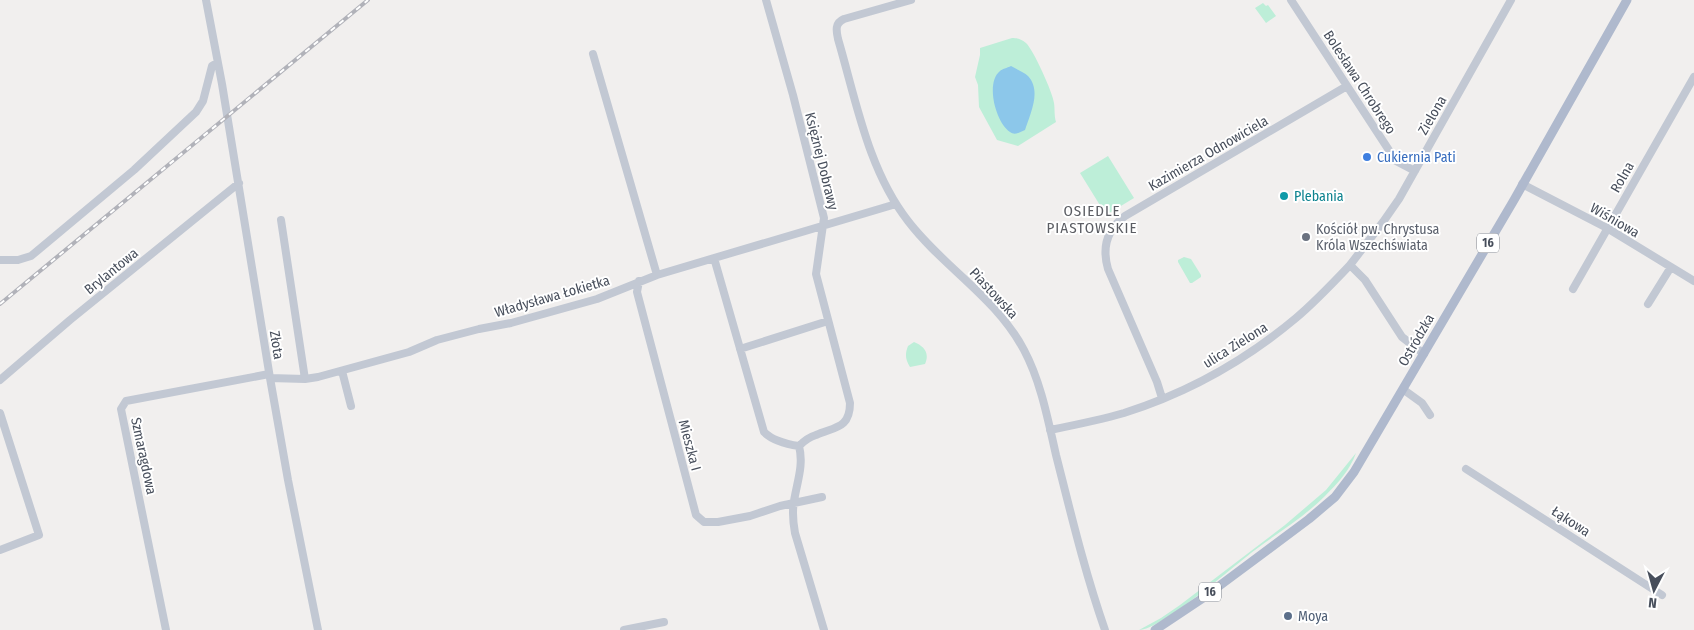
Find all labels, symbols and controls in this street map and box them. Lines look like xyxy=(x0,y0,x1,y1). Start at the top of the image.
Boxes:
street label: Bolesława Chrobrego xyxy=(1320,27,1399,137)
street label: Zielona xyxy=(1415,93,1450,138)
street label: Księżnej Dobrawy xyxy=(801,111,842,212)
street label: Kazimierza Odnowiciela xyxy=(1145,112,1271,195)
place label: Cukiernia Pati xyxy=(1377,149,1456,166)
marker: Cukiernia Pati xyxy=(1361,151,1373,163)
street label: Rolna xyxy=(1607,159,1638,196)
place label: Plebania xyxy=(1294,188,1344,205)
marker: Plebania xyxy=(1278,190,1290,202)
street label: Wiśniowa xyxy=(1587,200,1643,241)
district label: OSIEDLE PIASTOWSKIE xyxy=(1046,202,1138,237)
place label: Kościół pw. Chrystusa Króla Wszechświata xyxy=(1316,221,1440,254)
marker: Kościół pw. Chrystusa Króla Wszechświata xyxy=(1300,231,1312,243)
road number: 16 xyxy=(1477,234,1499,252)
street label: Brylantowa xyxy=(81,244,142,298)
street label: Piastowska xyxy=(966,264,1022,323)
street label: Władysława Łokietka xyxy=(493,272,612,321)
street label: Ostródzka xyxy=(1395,311,1438,369)
street label: ulica Zielona xyxy=(1200,319,1271,372)
street label: Złota xyxy=(266,329,287,361)
street label: Szmaragdowa xyxy=(127,416,160,496)
street label: Mieszka I xyxy=(675,418,704,472)
street label: Łąkowa xyxy=(1548,503,1593,540)
north arrow xyxy=(1629,565,1679,615)
road number: 16 xyxy=(1199,582,1221,602)
text: N xyxy=(1648,594,1658,611)
place label: Moya xyxy=(1298,608,1328,625)
marker: Moya xyxy=(1282,610,1294,622)

